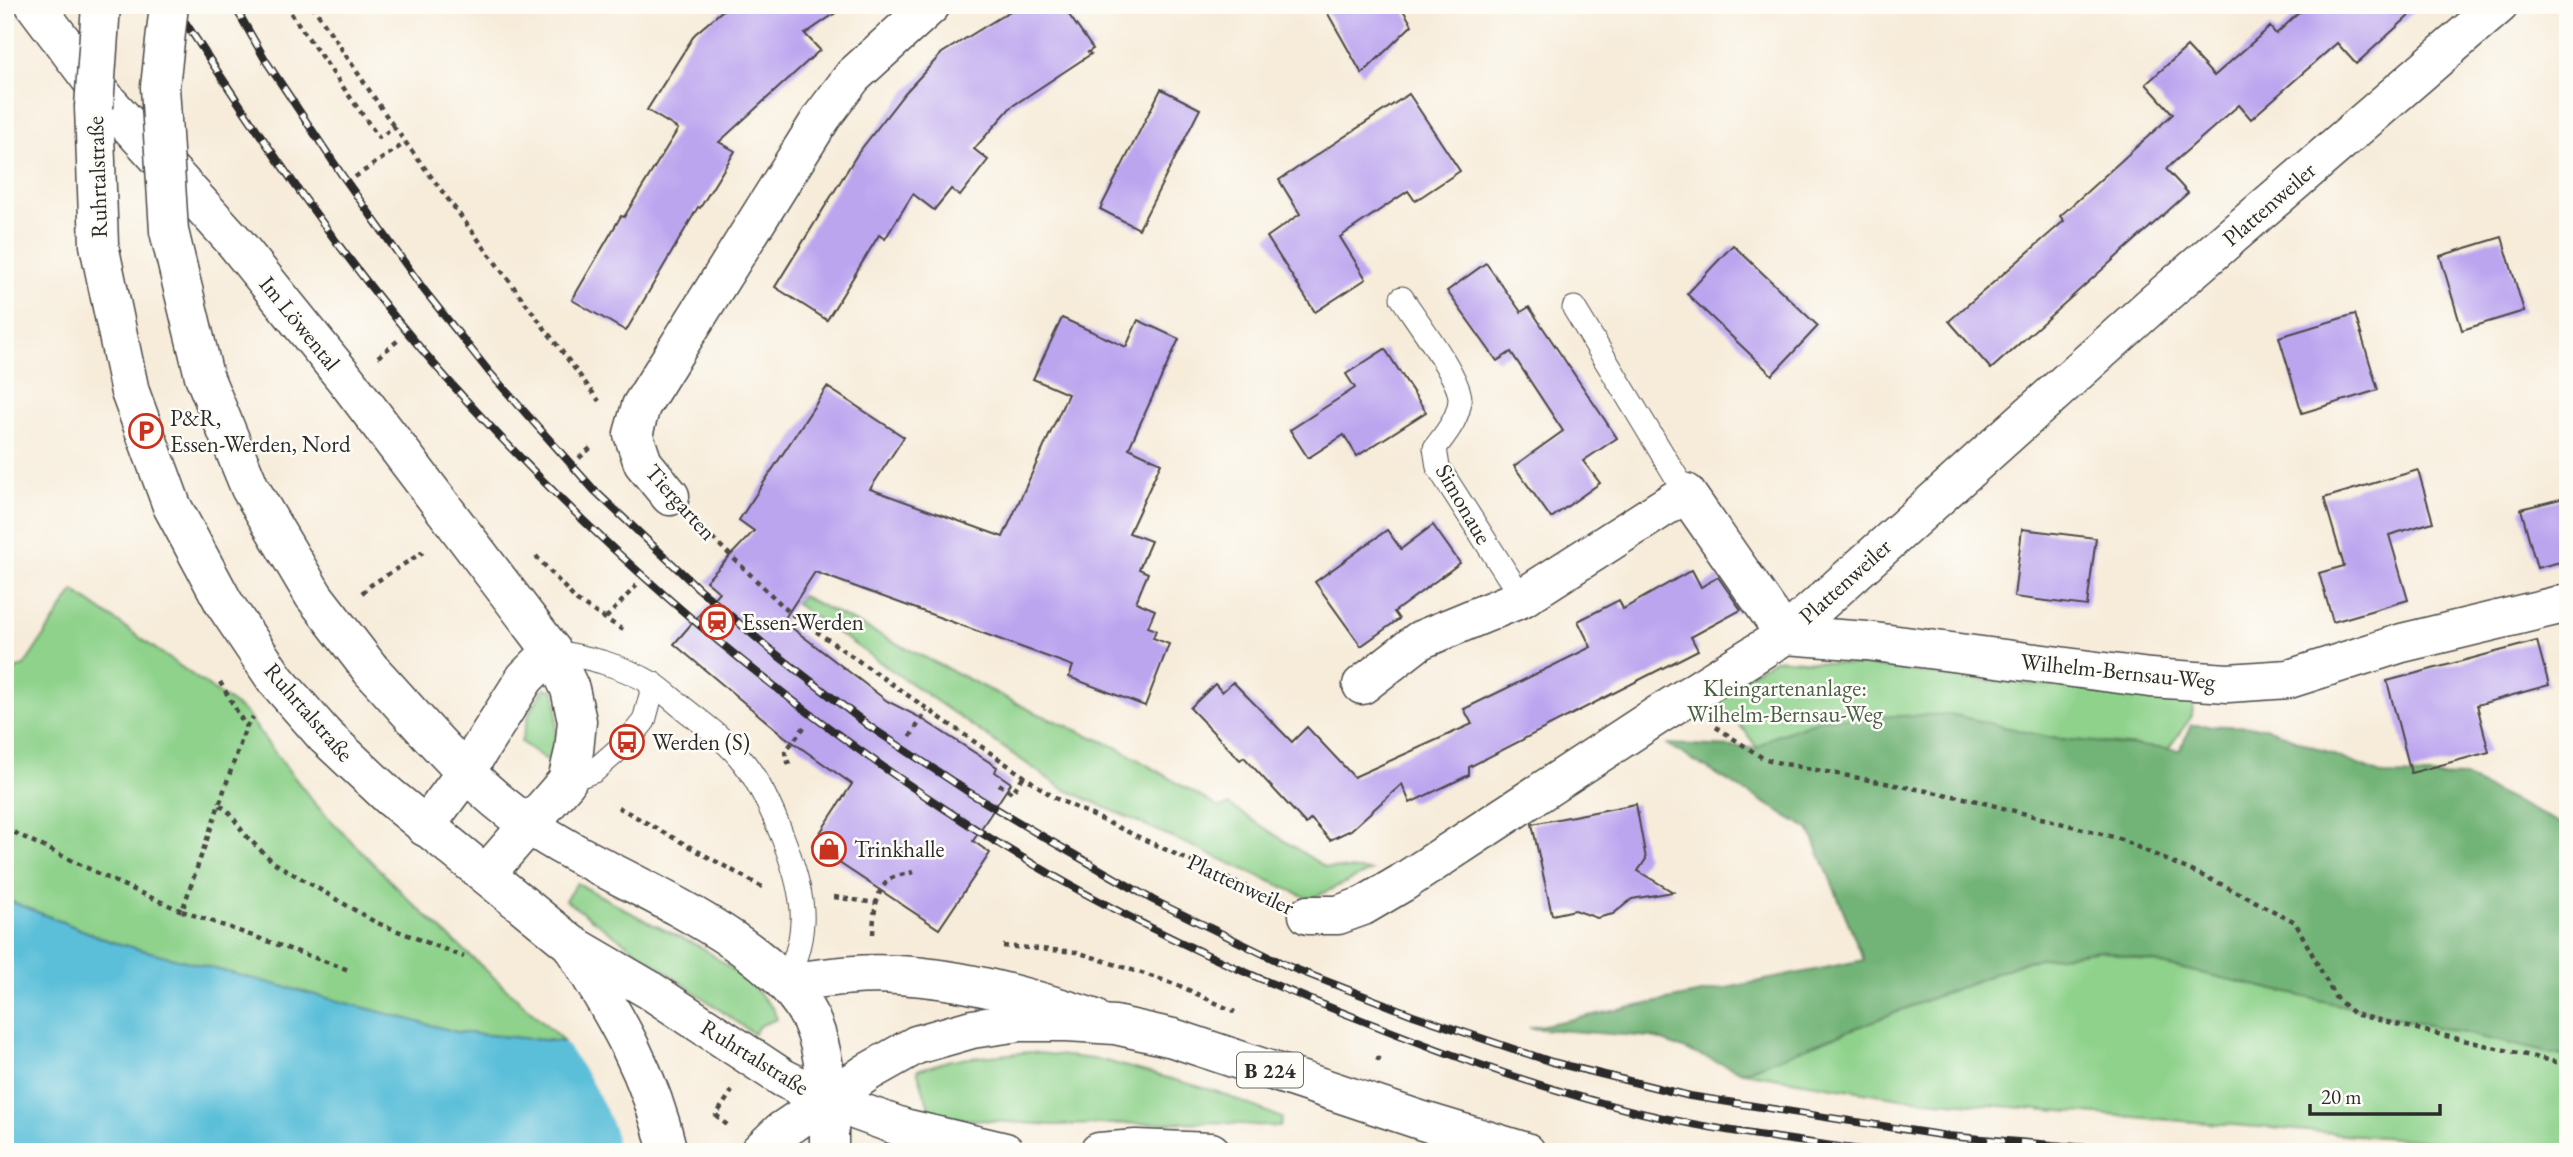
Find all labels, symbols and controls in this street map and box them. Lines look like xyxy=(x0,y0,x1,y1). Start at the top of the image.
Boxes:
street label: Ruhrtalstraße xyxy=(80,115,114,239)
street label: Plattenweiler xyxy=(2216,155,2322,253)
street label: Im Löwental xyxy=(253,270,348,377)
place label: P&R, Essen-Werden, Nord xyxy=(170,403,351,459)
parking icon: P&R, Essen-Werden, Nord xyxy=(127,412,165,450)
street label: Tiergarten xyxy=(639,457,723,547)
street label: Simonaue xyxy=(1429,458,1499,550)
street label: Plattenweiler xyxy=(1792,531,1898,630)
station icon: Essen-Werden xyxy=(698,603,736,641)
place label: Essen-Werden xyxy=(742,607,864,637)
street label: Wilhelm-Bernsau-Weg xyxy=(2019,646,2218,696)
street label: Ruhrtalstraße xyxy=(258,656,360,768)
park label: Kleingartenanlage: Wilhelm-Bernsau-Weg xyxy=(1687,673,1884,729)
bus stop icon: Werden (S) xyxy=(608,723,646,761)
place label: Werden (S) xyxy=(652,727,750,757)
shop icon: Trinkhalle xyxy=(810,830,848,868)
place label: Trinkhalle xyxy=(854,834,944,864)
street label: Plattenweiler xyxy=(1183,846,1299,922)
street label: Ruhrtalstraße xyxy=(695,1012,815,1102)
road number: B 224 xyxy=(1237,1052,1303,1088)
scale bar xyxy=(2310,1073,2440,1117)
text: 20 m xyxy=(2321,1083,2362,1110)

